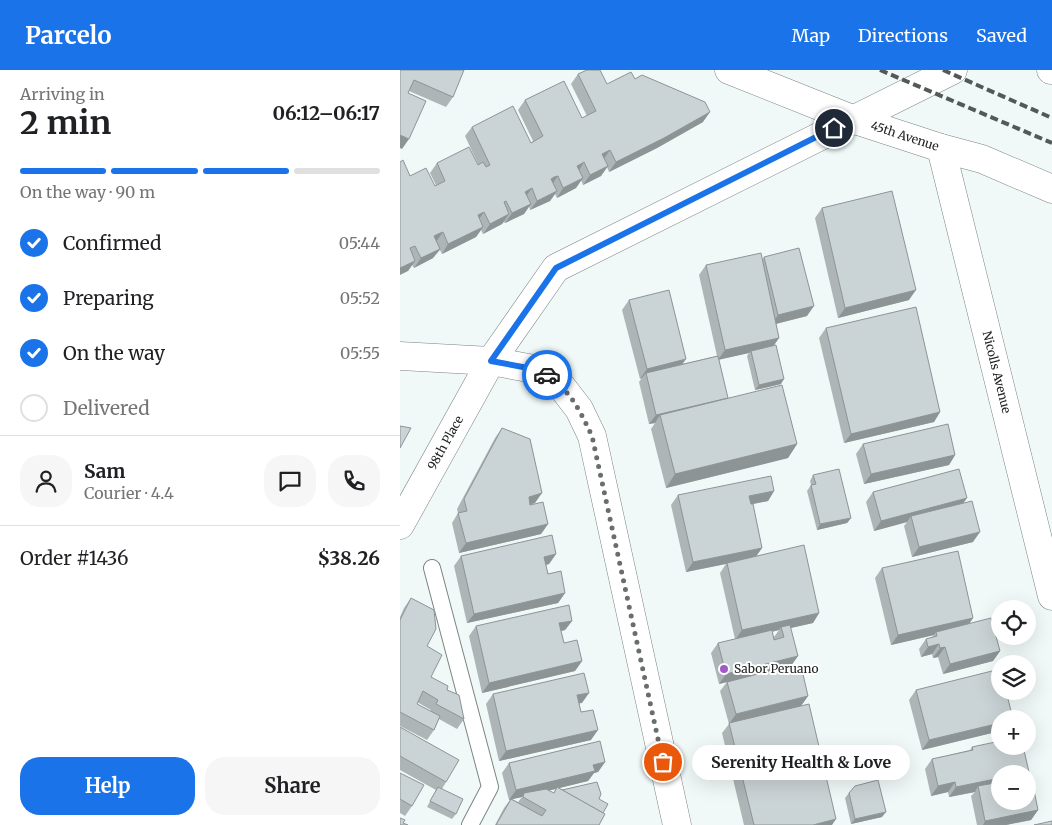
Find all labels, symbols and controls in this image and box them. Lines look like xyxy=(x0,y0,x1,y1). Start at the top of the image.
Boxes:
text: Parcelo xyxy=(25,20,112,51)
text: Map xyxy=(792,24,830,47)
text: Directions xyxy=(858,24,948,47)
text: Saved xyxy=(976,24,1027,47)
text: Arriving in xyxy=(20,84,105,104)
text: 06:12–06:17 xyxy=(272,101,380,125)
text: 2 min xyxy=(20,103,111,143)
pin xyxy=(813,107,855,149)
icon: home xyxy=(820,114,848,142)
street label: 45th Avenue xyxy=(869,118,941,154)
text: On the way · 90 m xyxy=(20,182,155,202)
icon: check xyxy=(20,229,48,257)
text: Confirmed xyxy=(63,231,161,255)
text: 05:44 xyxy=(339,233,380,253)
icon: check xyxy=(20,284,48,312)
text: Preparing xyxy=(63,286,154,310)
text: 05:52 xyxy=(340,288,380,308)
street label: Nicolls Avenue xyxy=(980,329,1014,415)
icon: check xyxy=(20,339,48,367)
text: On the way xyxy=(63,341,165,365)
text: 05:55 xyxy=(340,343,380,363)
courier xyxy=(522,350,572,400)
icon: car xyxy=(533,361,561,389)
text: Delivered xyxy=(63,396,150,420)
street label: 98th Place xyxy=(424,413,466,472)
button: person xyxy=(20,455,72,507)
button: chat xyxy=(264,455,316,507)
button: phone xyxy=(328,455,380,507)
text: Sam xyxy=(84,459,125,483)
text: Courier · 4.4 xyxy=(84,483,174,503)
text: Order #1436 xyxy=(20,546,129,570)
text: $38.26 xyxy=(317,546,380,570)
map controls xyxy=(991,600,1036,810)
button: locate xyxy=(991,600,1036,645)
button: layers xyxy=(991,655,1036,700)
place label: Sabor Peruano xyxy=(734,661,818,676)
marker: Sabor Peruano xyxy=(718,663,730,675)
button: + xyxy=(991,710,1036,755)
pin xyxy=(642,741,684,783)
callout: Serenity Health & Love xyxy=(693,744,910,780)
icon: bag xyxy=(649,748,677,776)
text: Serenity Health & Love xyxy=(711,752,891,772)
button: Help xyxy=(20,757,195,815)
button: Share xyxy=(205,757,380,815)
button: − xyxy=(991,765,1036,810)

